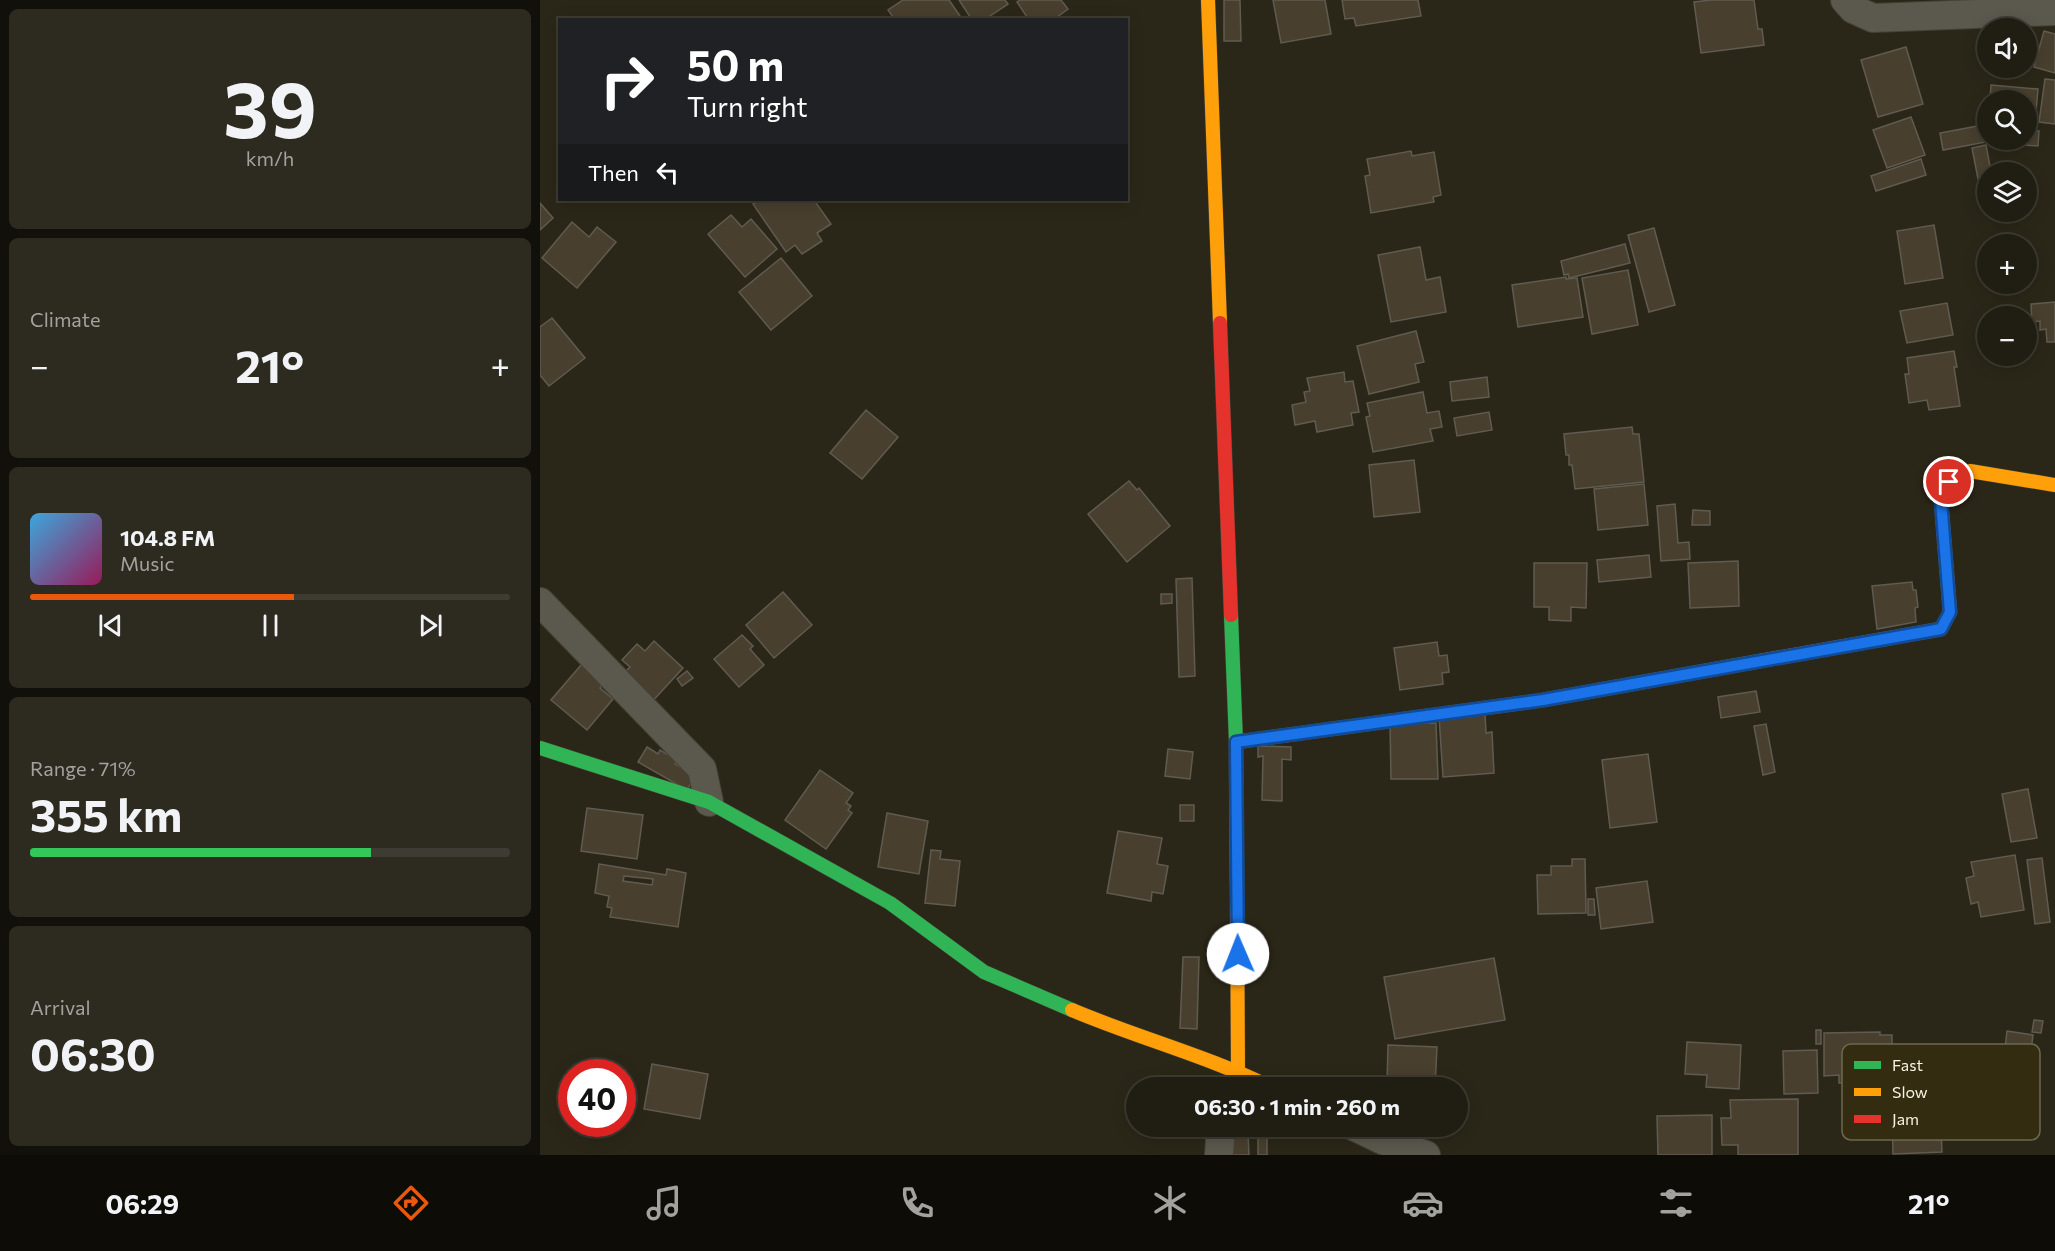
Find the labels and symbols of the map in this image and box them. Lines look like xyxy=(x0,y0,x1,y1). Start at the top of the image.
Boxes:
pin xyxy=(1923,456,1974,507)
position arrow xyxy=(1206,922,1270,986)
legend xyxy=(1842,1044,2040,1140)
text: Fast xyxy=(1892,1055,1923,1074)
speed limit sign: 40 xyxy=(558,1059,636,1137)
text: Slow xyxy=(1892,1082,1928,1101)
text: Jam xyxy=(1892,1109,1919,1128)

